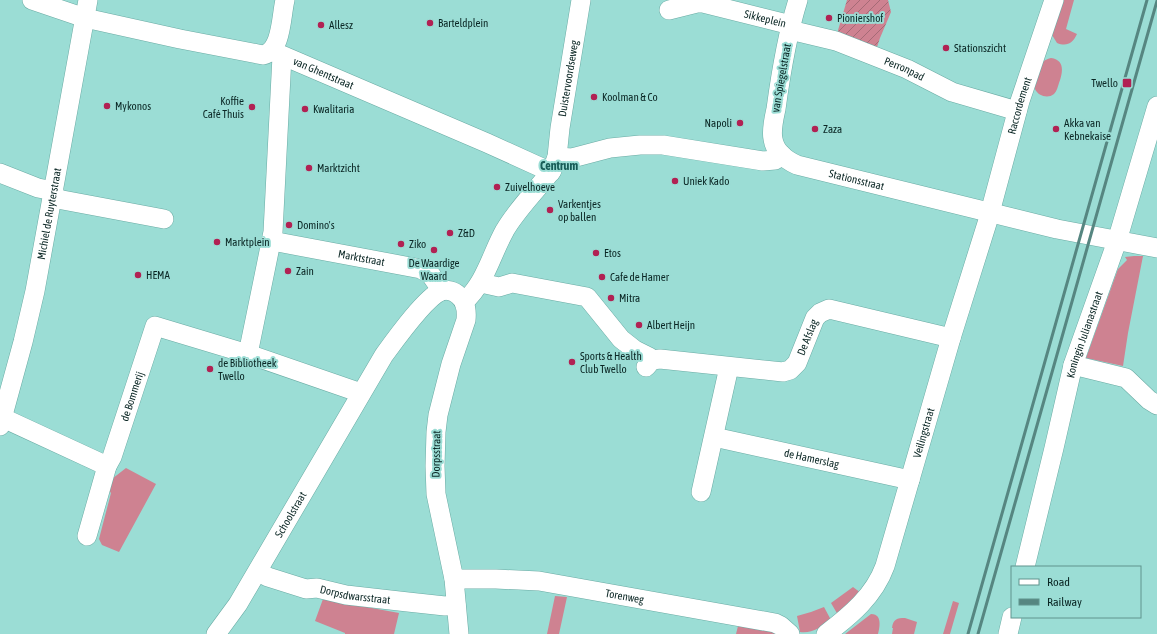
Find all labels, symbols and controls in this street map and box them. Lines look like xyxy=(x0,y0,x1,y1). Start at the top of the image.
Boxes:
street label: Sikkeplein xyxy=(743,8,787,30)
place label: Pioniershof xyxy=(837,12,883,24)
marker: Pioniershof xyxy=(824,13,834,23)
place label: Barteldplein xyxy=(438,17,488,29)
marker: Barteldplein xyxy=(425,18,435,28)
place label: Allesz xyxy=(329,19,353,31)
marker: Allesz xyxy=(316,20,326,30)
street label: Duistervoordseweg xyxy=(556,39,580,118)
place label: Stationszicht xyxy=(954,42,1006,54)
street label: van Spiegelstraat xyxy=(769,43,793,113)
marker: Stationszicht xyxy=(941,43,951,53)
street label: van Ghentstraat xyxy=(291,55,356,91)
street label: Perronpad xyxy=(882,55,926,83)
street label: Raccordement xyxy=(1005,76,1034,135)
place label: Twello xyxy=(1091,77,1118,89)
marker: Twello xyxy=(1121,77,1133,89)
place label: Koolman & Co xyxy=(602,91,658,103)
marker: Koolman & Co xyxy=(589,92,599,102)
place label: Koffie Café Thuis xyxy=(203,95,244,120)
place label: Mykonos xyxy=(115,100,151,112)
marker: Mykonos xyxy=(102,101,112,111)
marker: Koffie Café Thuis xyxy=(247,102,257,112)
place label: Kwalitaria xyxy=(313,103,354,115)
marker: Kwalitaria xyxy=(300,104,310,114)
place label: Napoli xyxy=(705,117,732,129)
place label: Akka van Kebnekaise xyxy=(1064,117,1111,142)
marker: Napoli xyxy=(735,118,745,128)
place label: Zaza xyxy=(823,123,842,135)
marker: Zaza xyxy=(810,124,820,134)
marker: Akka van Kebnekaise xyxy=(1051,124,1061,134)
district label: Centrum xyxy=(540,159,578,173)
place label: Marktzicht xyxy=(317,162,360,174)
marker: Marktzicht xyxy=(304,163,314,173)
street label: Michiel de Ruyterstraat xyxy=(35,167,63,261)
street label: Stationsstraat xyxy=(828,167,886,192)
place label: Uniek Kado xyxy=(683,175,729,187)
marker: Uniek Kado xyxy=(670,176,680,186)
place label: Zuivelhoeve xyxy=(505,181,555,193)
marker: Zuivelhoeve xyxy=(492,182,502,192)
place label: Varkentjes op ballen xyxy=(558,198,601,223)
marker: Varkentjes op ballen xyxy=(545,205,555,215)
place label: Domino's xyxy=(297,219,335,231)
marker: Domino's xyxy=(284,220,294,230)
place label: Z&D xyxy=(458,227,475,239)
marker: Z&D xyxy=(445,228,455,238)
place label: Marktplein xyxy=(225,236,270,248)
marker: Marktplein xyxy=(212,237,222,247)
place label: Ziko xyxy=(409,238,426,250)
marker: Ziko xyxy=(396,239,406,249)
marker: De Waardige Waard xyxy=(429,245,439,255)
place label: Etos xyxy=(604,247,621,259)
street label: Marktstraat xyxy=(337,248,386,268)
marker: Etos xyxy=(591,248,601,258)
place label: De Waardige Waard xyxy=(408,257,460,282)
place label: Zain xyxy=(296,265,314,277)
marker: Zain xyxy=(283,266,293,276)
place label: HEMA xyxy=(146,269,170,281)
marker: HEMA xyxy=(133,270,143,280)
place label: Cafe de Hamer xyxy=(610,271,670,283)
marker: Cafe de Hamer xyxy=(597,272,607,282)
street label: Koningin Julianastraat xyxy=(1064,290,1105,379)
place label: Mitra xyxy=(619,292,640,304)
marker: Mitra xyxy=(606,293,616,303)
street label: De Afslag xyxy=(795,317,820,357)
place label: Albert Heijn xyxy=(647,319,695,331)
marker: Albert Heijn xyxy=(634,320,644,330)
place label: Sports & Health Club Twello xyxy=(580,350,642,375)
place label: de Bibliotheek Twello xyxy=(218,357,277,382)
marker: Sports & Health Club Twello xyxy=(567,357,577,367)
marker: de Bibliotheek Twello xyxy=(205,364,215,374)
street label: de Bommerij xyxy=(118,370,146,423)
street label: Veilingstraat xyxy=(911,406,936,459)
street label: Dorpsstraat xyxy=(430,430,442,478)
street label: de Hamerslag xyxy=(783,447,841,470)
street label: Schoolstraat xyxy=(272,490,309,539)
legend xyxy=(1011,566,1141,618)
text: Road xyxy=(1047,575,1070,589)
street label: Dorpsdwarsstraat xyxy=(319,583,391,606)
street label: Torenweg xyxy=(604,587,645,606)
text: Railway xyxy=(1047,595,1082,609)

